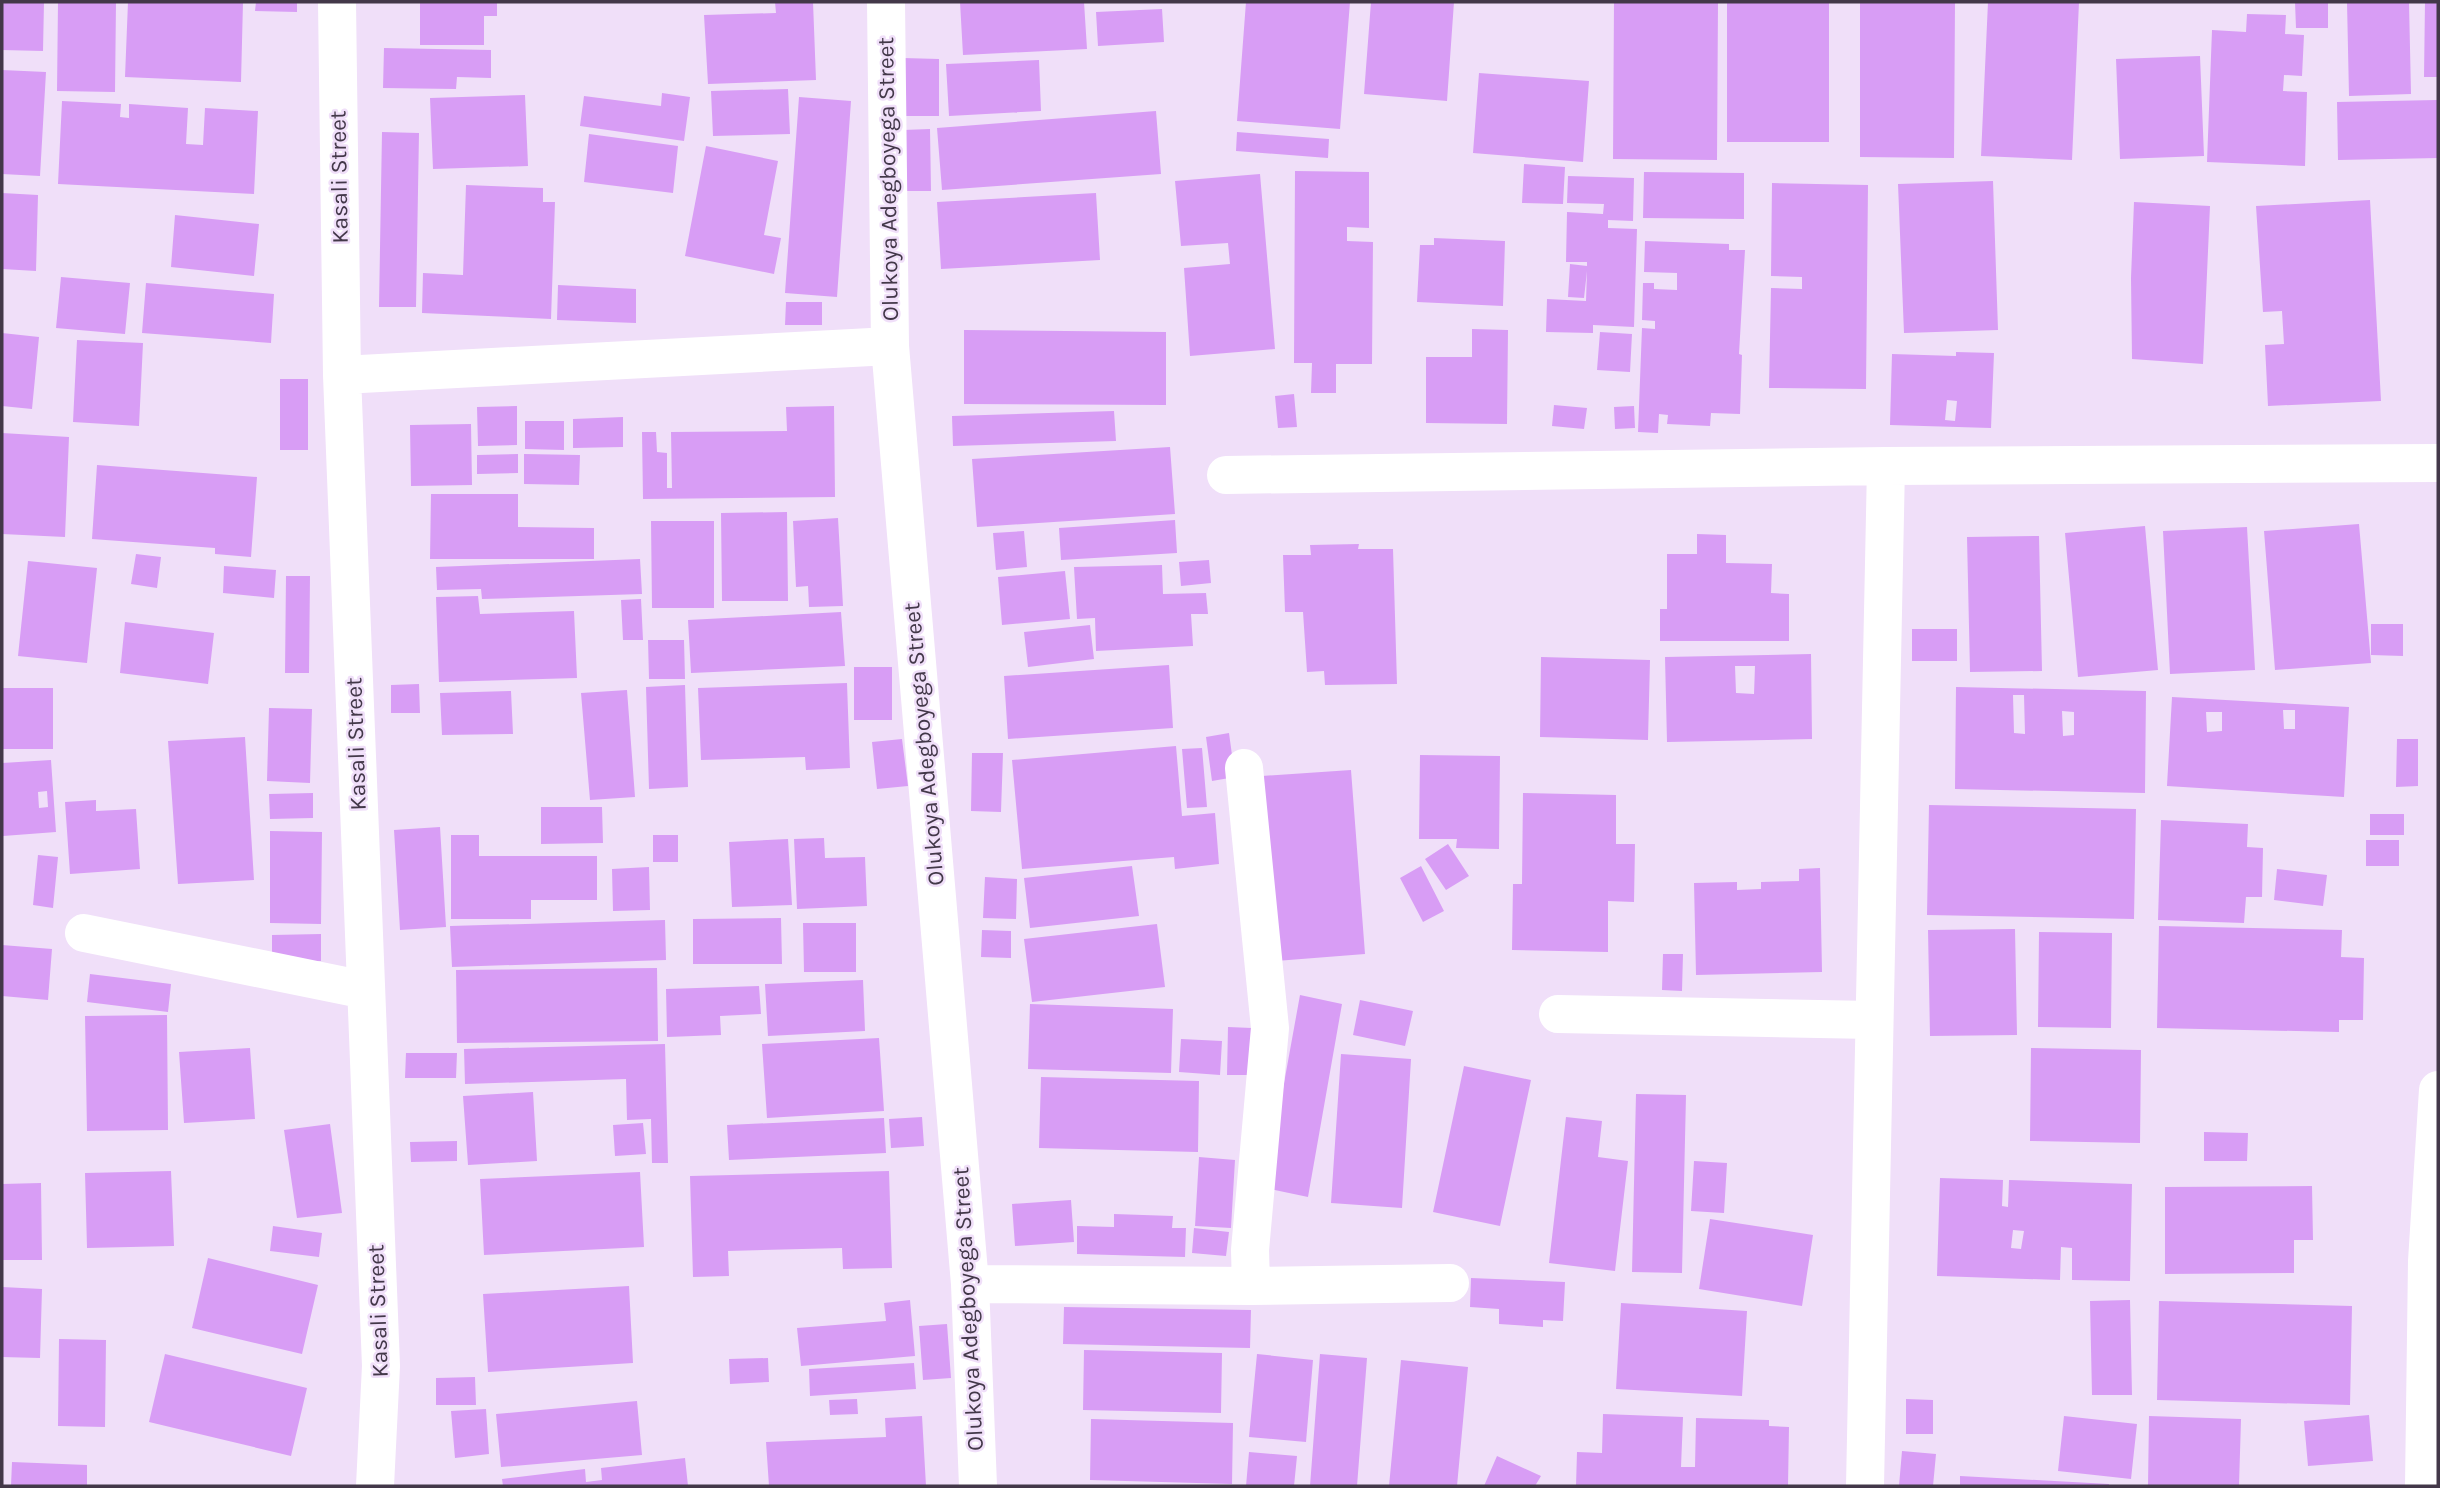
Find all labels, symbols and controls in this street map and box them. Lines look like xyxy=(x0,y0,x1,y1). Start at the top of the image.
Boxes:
street label: Olukoya Adegboyega Street xyxy=(872,36,904,321)
street label: Kasali Street xyxy=(324,110,354,244)
street label: Olukoya Adegboyega Street xyxy=(898,601,950,887)
street label: Kasali Street xyxy=(340,677,372,811)
street label: Olukoya Adegboyega Street xyxy=(947,1166,989,1452)
street label: Kasali Street xyxy=(362,1244,394,1378)

